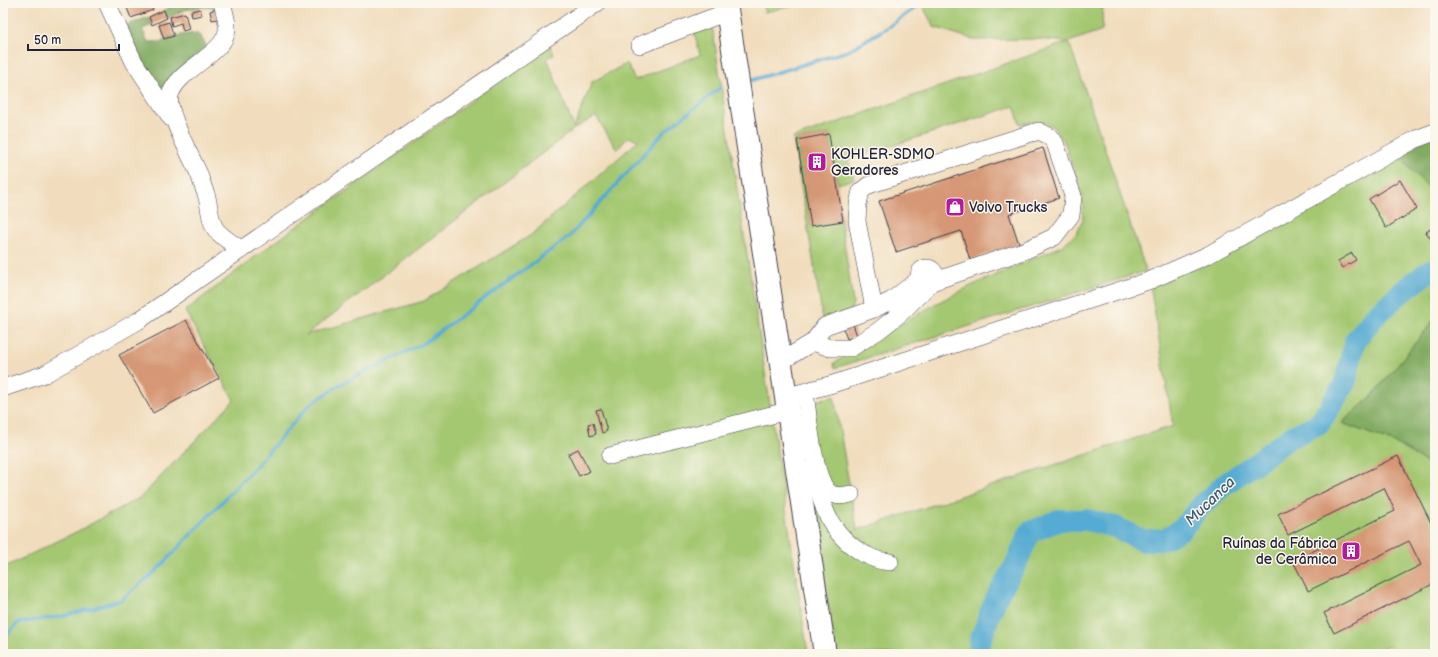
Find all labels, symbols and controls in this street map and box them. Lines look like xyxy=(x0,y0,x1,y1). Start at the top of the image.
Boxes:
scale bar xyxy=(28,26,119,52)
text: 50 m xyxy=(34,33,61,48)
place label: KOHLER-SDMO Geradores xyxy=(831,146,935,179)
building icon: KOHLER-SDMO Geradores xyxy=(806,151,828,173)
shop icon: Volvo Trucks xyxy=(944,196,966,218)
place label: Volvo Trucks xyxy=(969,199,1047,216)
water label: Mucanca xyxy=(1181,473,1239,530)
place label: Ruínas da Fábrica de Cerâmica xyxy=(1222,535,1337,568)
building icon: Ruínas da Fábrica de Cerâmica xyxy=(1340,540,1362,562)

